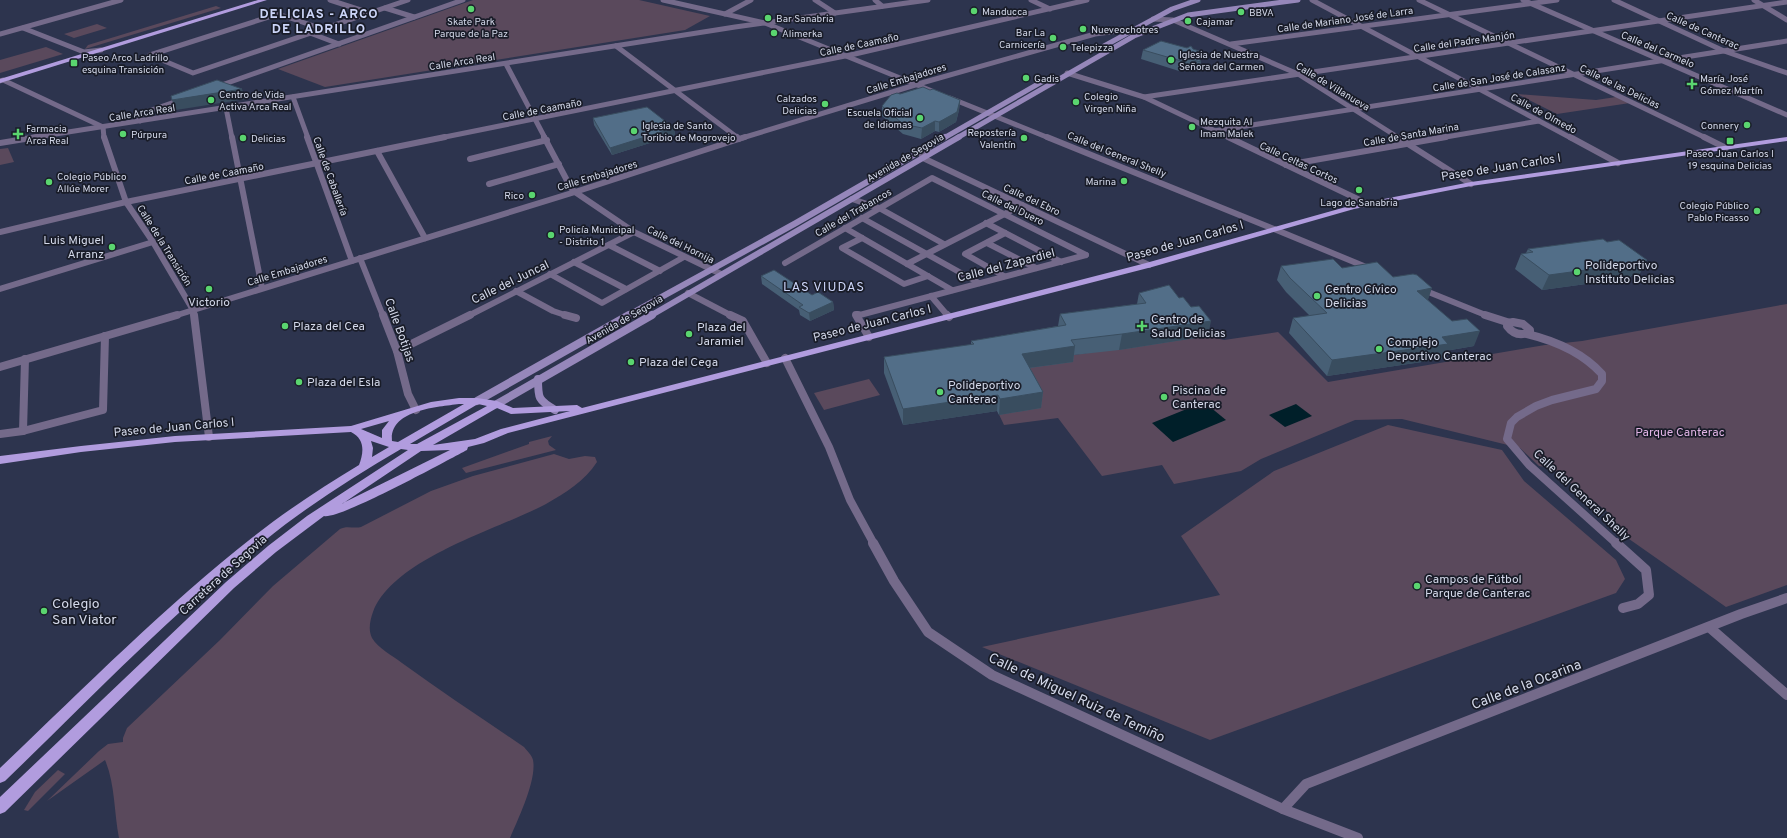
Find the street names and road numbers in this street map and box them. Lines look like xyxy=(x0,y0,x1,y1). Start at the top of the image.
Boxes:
street label: Calle de Mariano José de Larra xyxy=(1276,5,1414,36)
street label: Calle de Canterac xyxy=(1664,9,1741,53)
street label: Calle del Padre Manjón xyxy=(1413,29,1516,56)
street label: Calle del Carmelo xyxy=(1619,29,1697,72)
street label: Calle de Caamaño xyxy=(819,31,900,60)
street label: Calle Arca Real xyxy=(428,51,496,74)
street label: Calle de Villanueva xyxy=(1293,60,1372,114)
street label: Calle Embajadores xyxy=(865,61,948,98)
street label: Calle de San José de Calasanz xyxy=(1432,62,1567,95)
street label: Calle de las Delicias xyxy=(1577,62,1662,113)
street label: Calle de Olmedo xyxy=(1508,91,1579,137)
street label: Calle de Caamaño xyxy=(502,96,583,125)
street label: Calle Arca Real xyxy=(108,102,176,125)
street label: Calle de Santa Marina xyxy=(1363,121,1460,150)
street label: Calle del General Shelly xyxy=(1065,130,1168,181)
street label: Avenida de Segovia xyxy=(865,131,947,186)
street label: Calle de Caballería xyxy=(309,135,350,218)
street label: Calle Celtas Cortos xyxy=(1257,139,1340,187)
street label: Paseo de Juan Carlos I xyxy=(1440,151,1562,185)
street label: Calle Embajadores xyxy=(556,158,639,195)
street label: Calle de Caamaño xyxy=(184,160,265,189)
street label: Calle del Ebro xyxy=(1001,181,1062,219)
street label: Calle del Trabancos xyxy=(813,186,895,241)
street label: Calle del Duero xyxy=(979,188,1046,229)
street label: Calle de la Transición xyxy=(133,203,194,289)
street label: Paseo de Juan Carlos I xyxy=(1125,218,1246,266)
street label: Calle del Hornija xyxy=(645,223,716,267)
street label: Calle del Zapardiel xyxy=(956,245,1057,287)
street label: Calle Embajadores xyxy=(246,253,329,290)
street label: Calle del Juncal xyxy=(469,257,552,309)
street label: Avenida de Segovia xyxy=(584,293,666,348)
street label: Calle Botijas xyxy=(380,296,418,365)
street label: Paseo de Juan Carlos I xyxy=(812,302,933,346)
street label: Paseo de Juan Carlos I xyxy=(113,415,235,441)
street label: Calle del General Shelly xyxy=(1529,447,1633,545)
street label: Carretera de Segovia xyxy=(176,532,271,619)
street label: Calle de Miguel Ruiz de Temiño xyxy=(985,650,1168,747)
street label: Calle de la Ocarina xyxy=(1469,657,1584,714)

